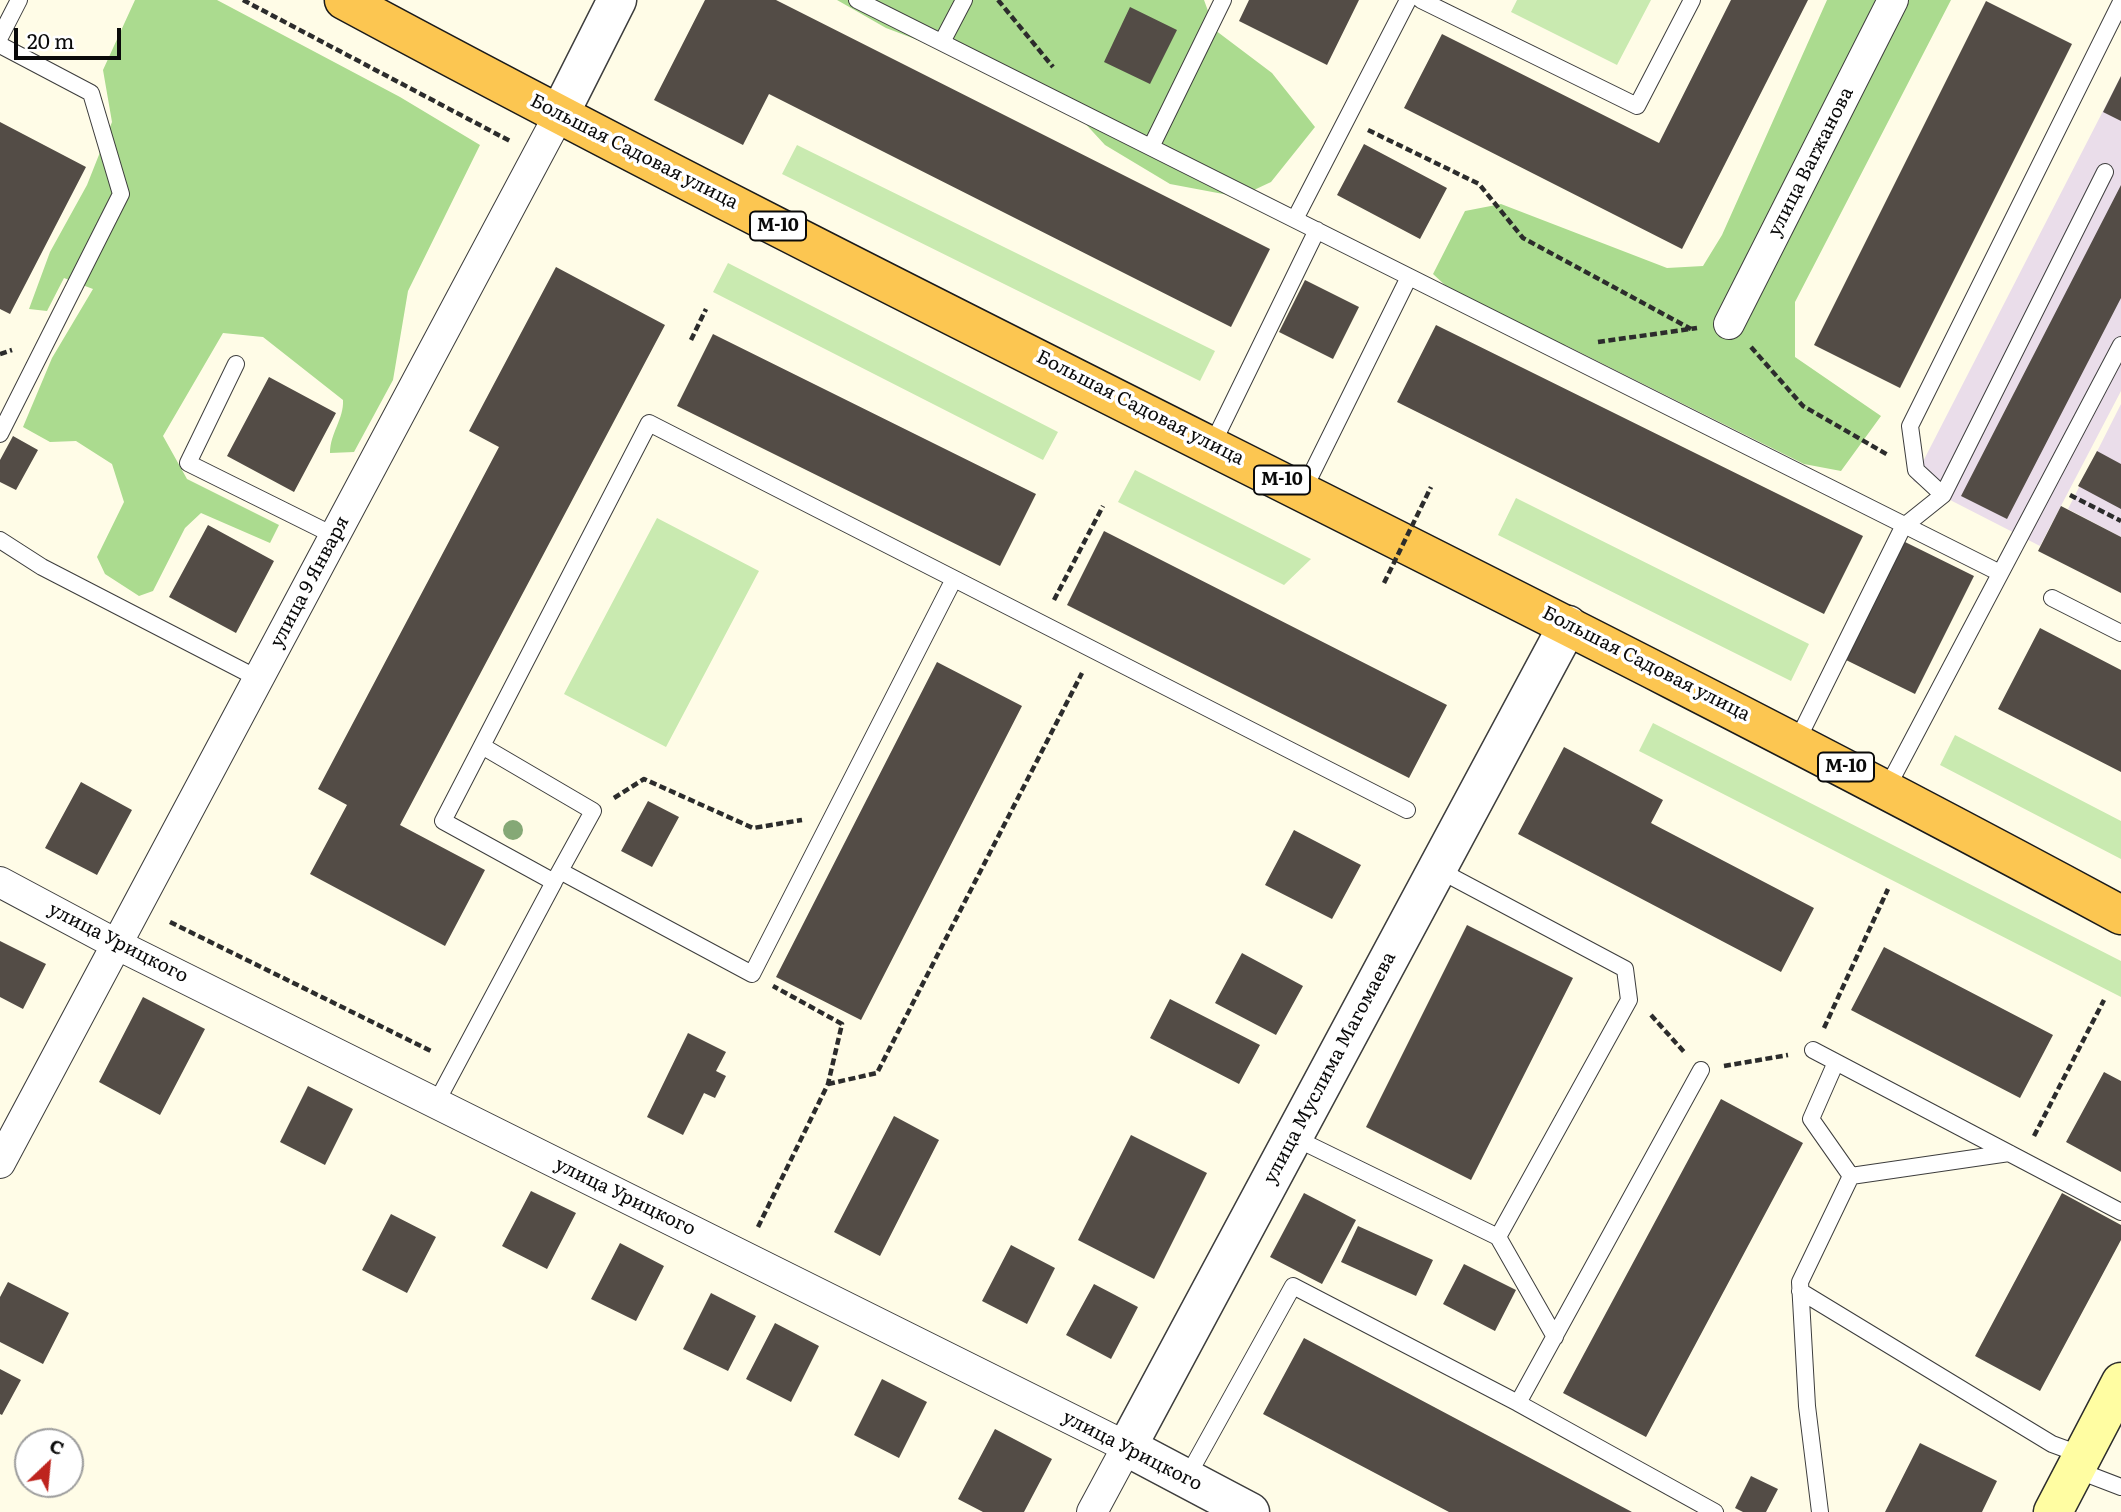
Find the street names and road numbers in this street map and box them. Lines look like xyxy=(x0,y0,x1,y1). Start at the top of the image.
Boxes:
street label: улица Вагжанова xyxy=(1764,84,1858,240)
street label: Большая Садовая улица xyxy=(526,90,742,214)
road number: М-10 xyxy=(750,211,806,240)
street label: Большая Садовая улица xyxy=(1032,346,1248,470)
road number: М-10 xyxy=(1254,466,1310,494)
street label: улица 9 Января xyxy=(266,512,354,652)
street label: Большая Садовая улица xyxy=(1538,602,1754,726)
road number: М-10 xyxy=(1818,752,1874,782)
street label: улица Урицкого xyxy=(44,898,192,988)
street label: улица Муслима Магомаева xyxy=(1259,948,1401,1188)
street label: улица Урицкого xyxy=(551,1153,699,1241)
street label: улица Урицкого xyxy=(1058,1406,1206,1496)

